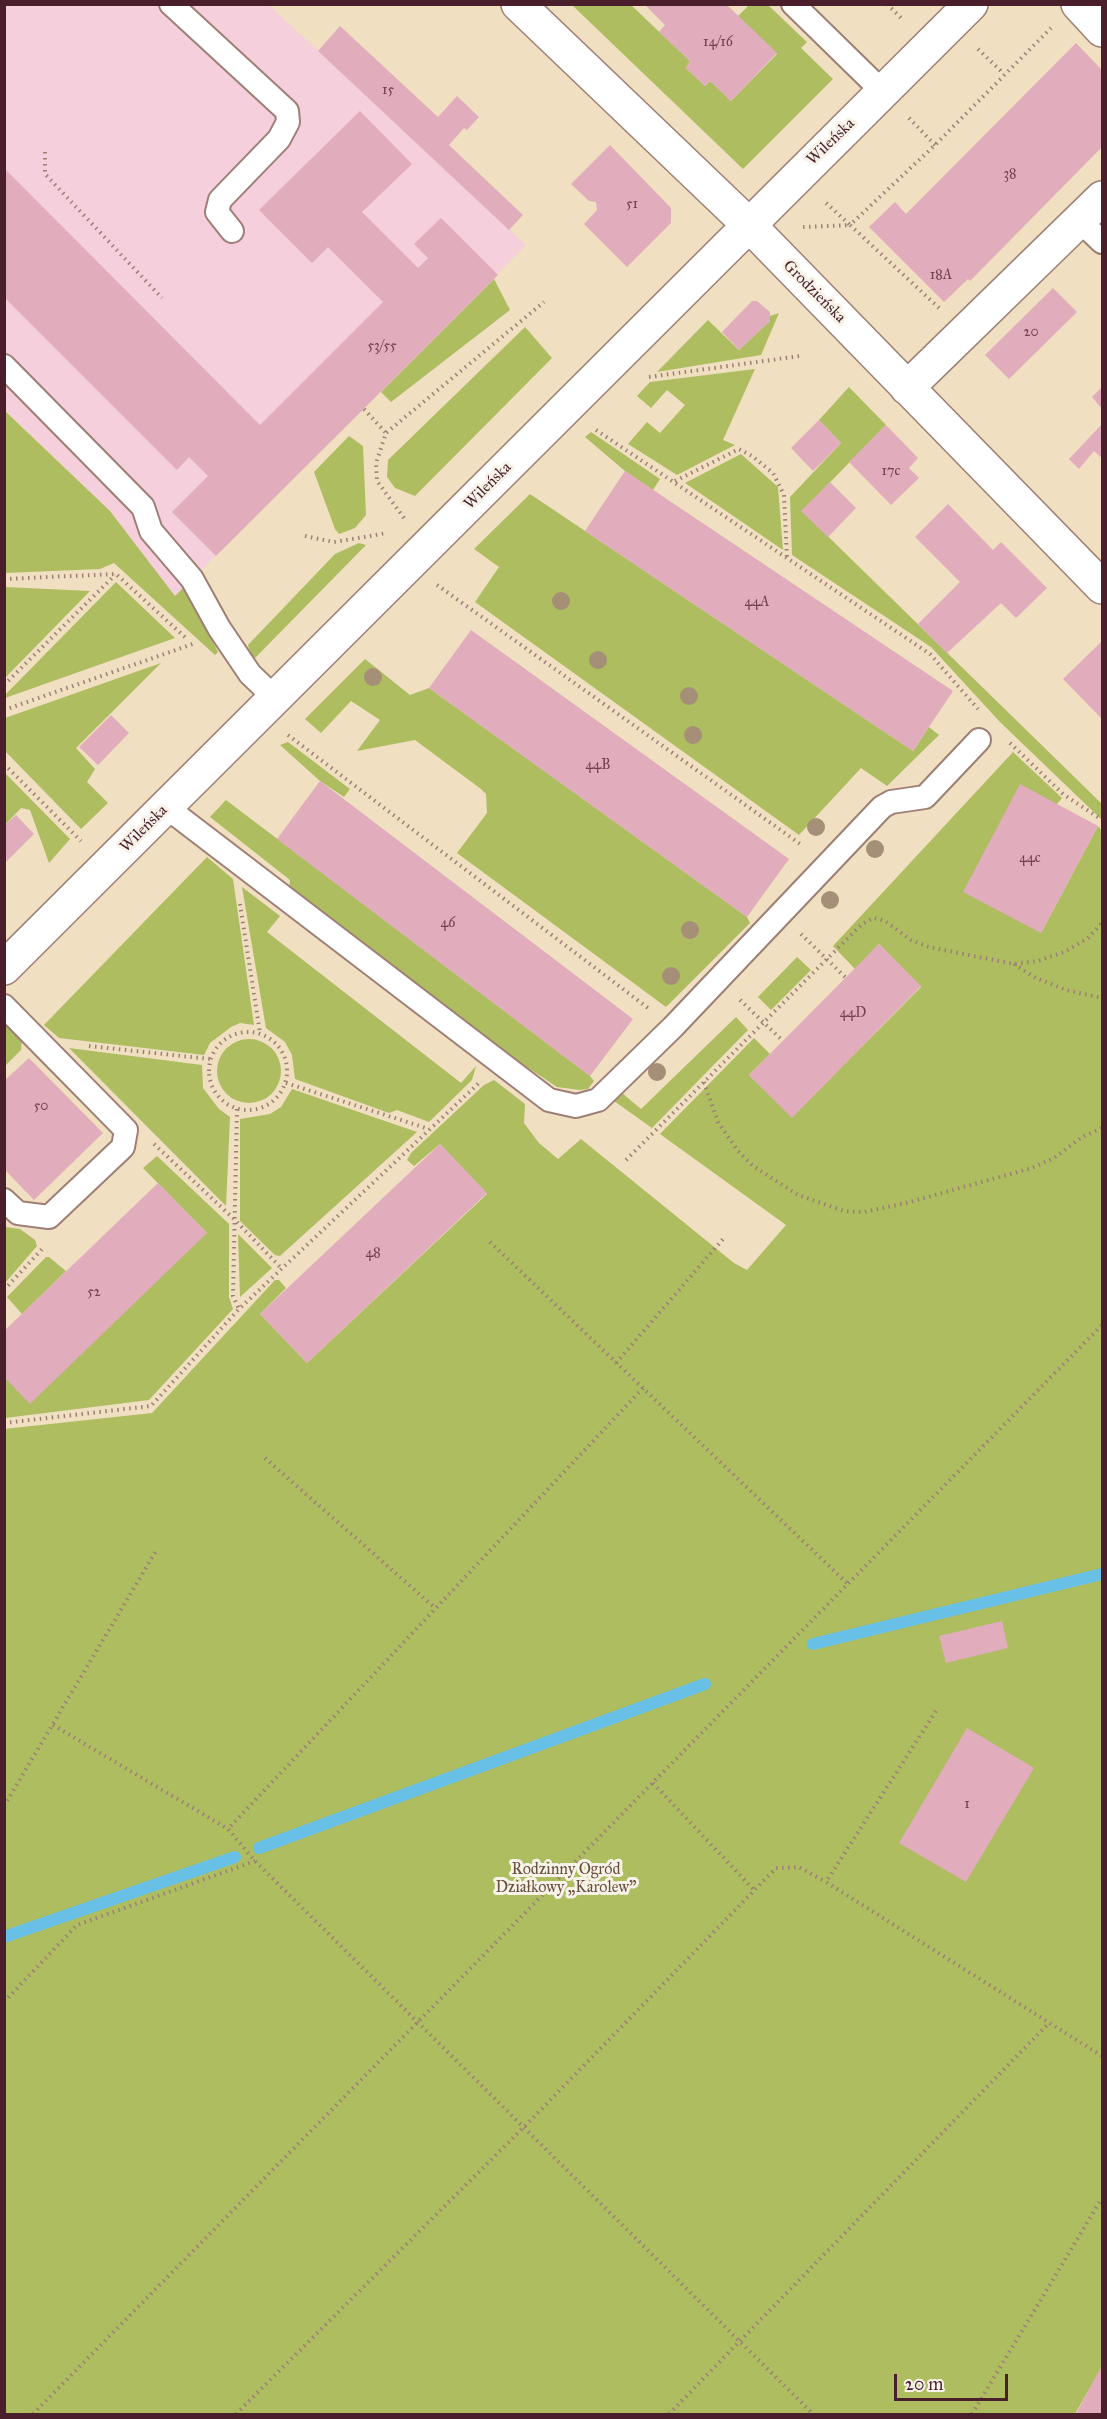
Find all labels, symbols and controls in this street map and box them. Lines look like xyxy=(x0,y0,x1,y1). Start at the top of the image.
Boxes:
house number: 14/16 xyxy=(703,35,733,51)
house number: 15 xyxy=(382,83,394,99)
street label: Wileńska xyxy=(803,115,859,169)
house number: 38 xyxy=(1003,167,1017,183)
house number: 51 xyxy=(626,197,638,213)
street label: Grodzieńska xyxy=(779,257,849,327)
house number: 18A xyxy=(930,268,952,284)
house number: 20 xyxy=(1023,325,1039,341)
house number: 53/55 xyxy=(368,339,396,355)
street label: Wileńska xyxy=(460,458,516,514)
house number: 17c xyxy=(882,464,900,480)
house number: 44A xyxy=(744,595,770,611)
house number: 44B xyxy=(586,758,610,774)
street label: Wileńska xyxy=(116,801,172,857)
house number: 44c xyxy=(1019,851,1041,867)
house number: 46 xyxy=(441,916,455,932)
house number: 44D xyxy=(840,1006,866,1022)
house number: 50 xyxy=(34,1099,48,1115)
house number: 48 xyxy=(365,1246,381,1262)
house number: 52 xyxy=(87,1285,101,1301)
house number: 1 xyxy=(964,1797,970,1813)
park label: Rodzinny Ogród Działkowy „Karolew” xyxy=(495,1860,637,1898)
scale bar xyxy=(897,2362,1011,2400)
text: 20 m xyxy=(905,2373,943,2395)

